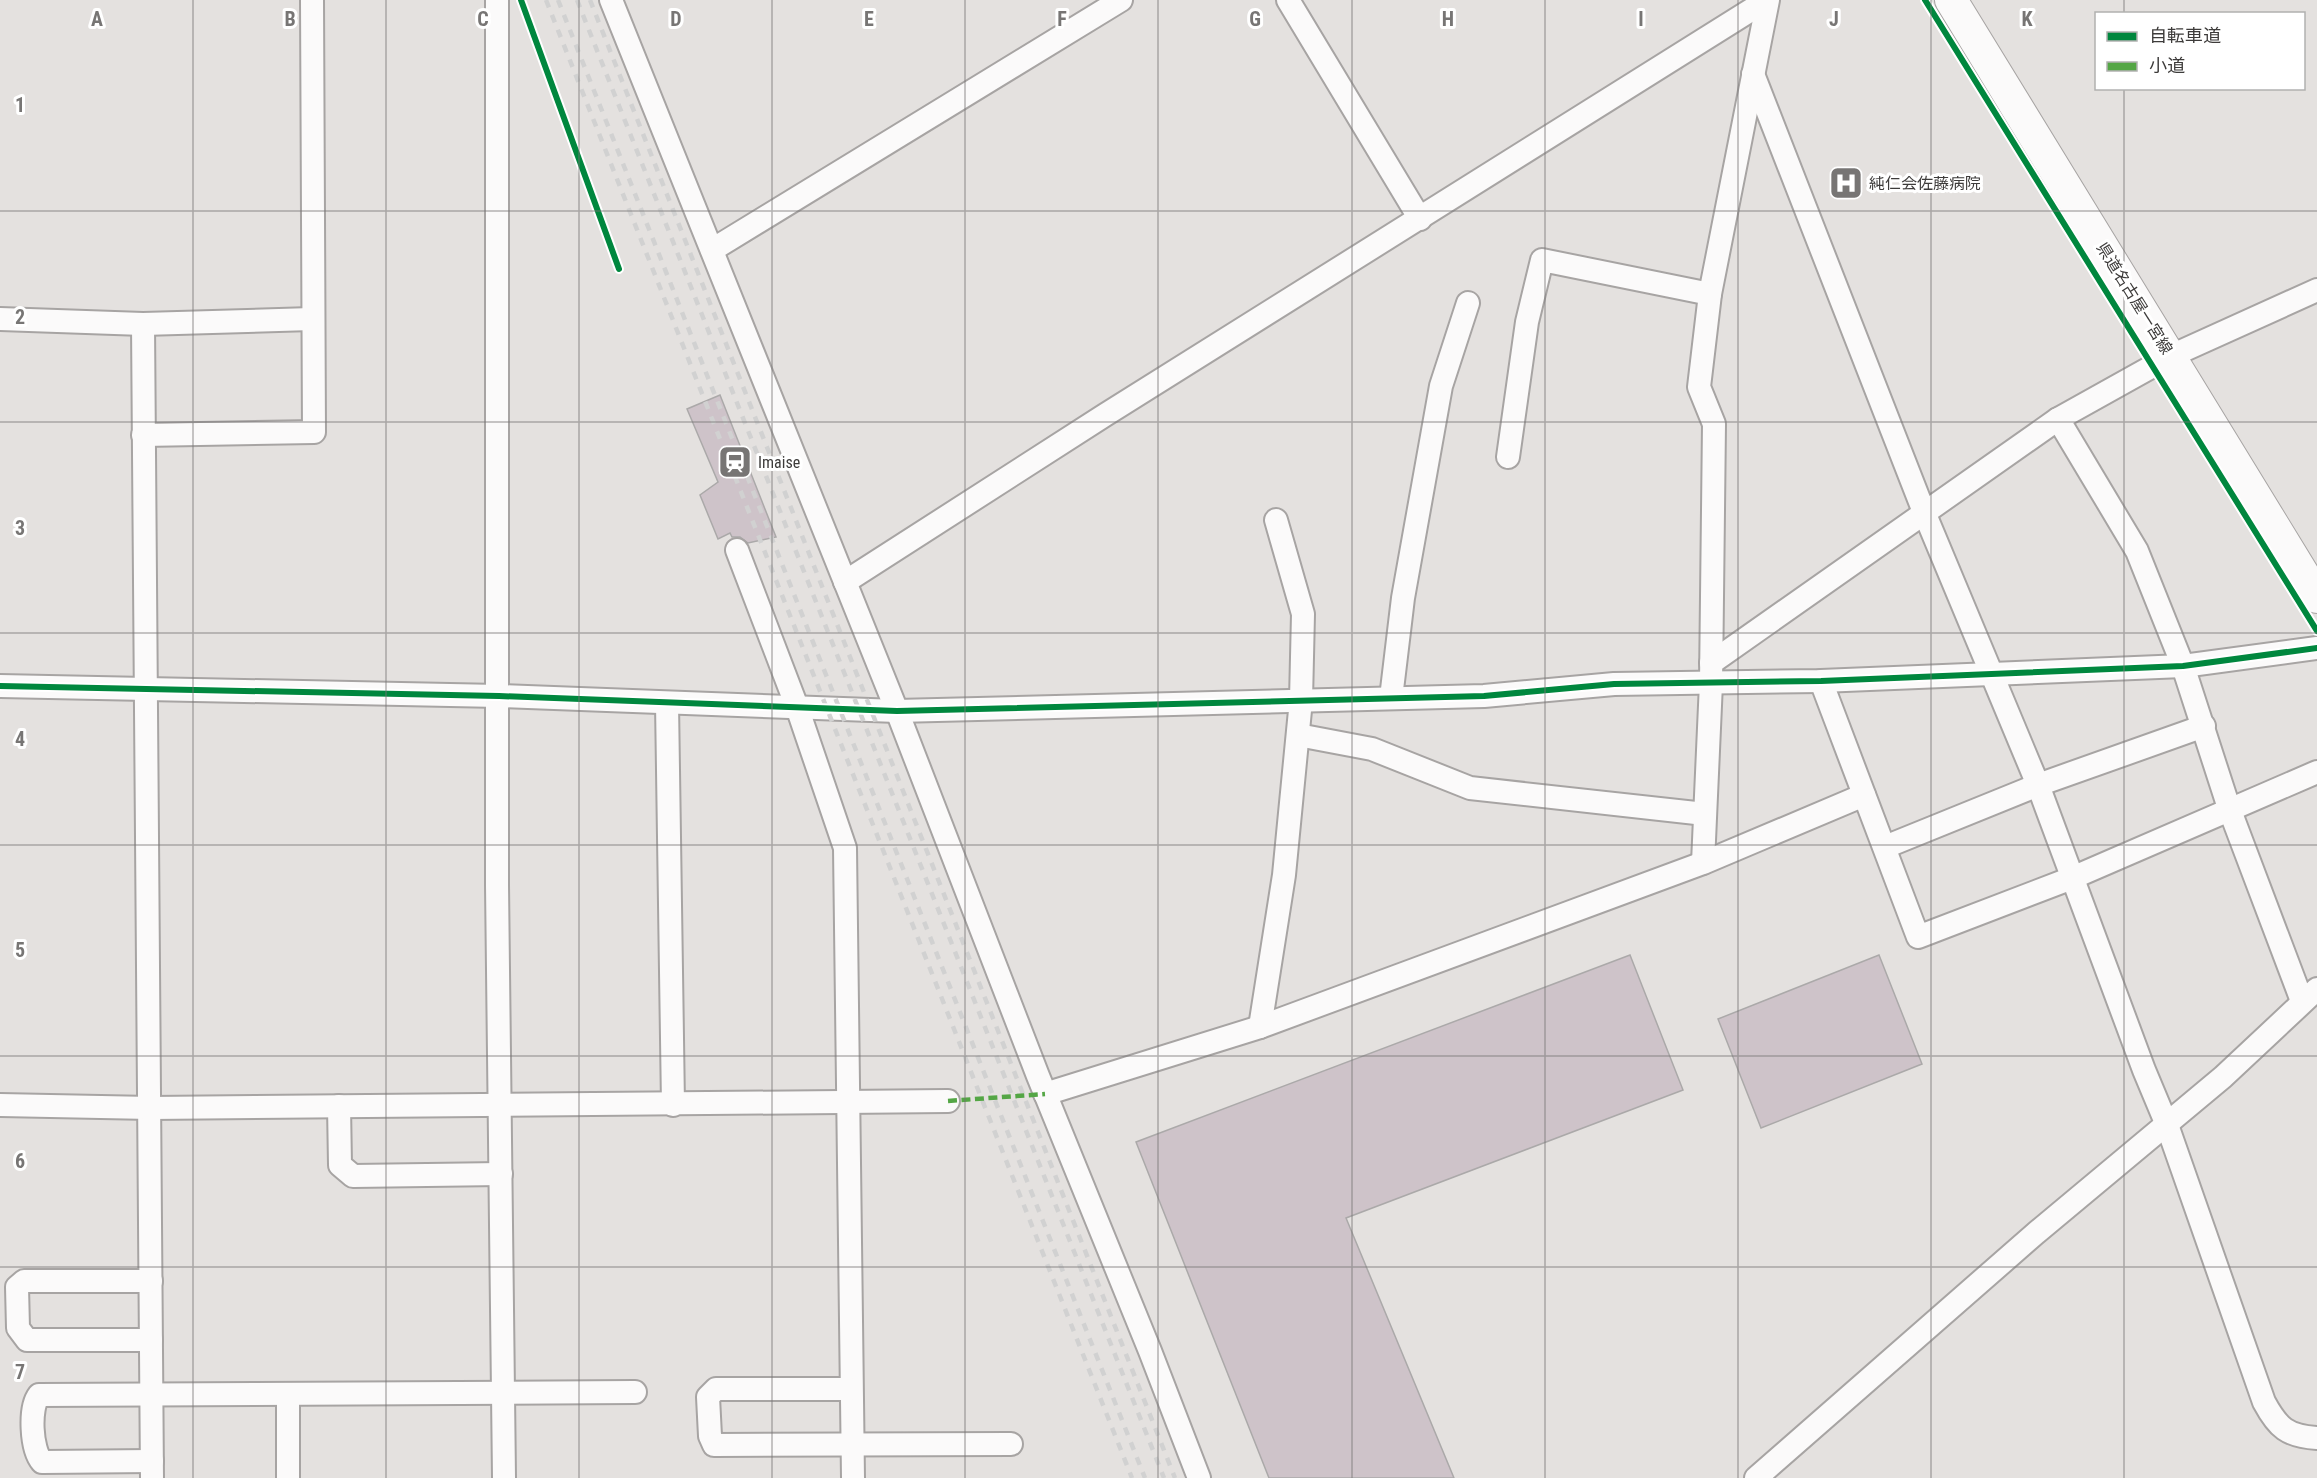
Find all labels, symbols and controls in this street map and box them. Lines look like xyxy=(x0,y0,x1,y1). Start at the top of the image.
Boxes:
text: A xyxy=(91,7,103,31)
text: B xyxy=(284,7,296,31)
text: C xyxy=(477,7,489,31)
text: D xyxy=(670,7,682,31)
text: E xyxy=(864,7,874,31)
text: F xyxy=(1057,7,1067,31)
text: G xyxy=(1249,7,1261,31)
text: H xyxy=(1442,7,1454,31)
text: I xyxy=(1638,7,1644,31)
text: J xyxy=(1829,7,1839,31)
text: K xyxy=(2021,7,2033,31)
legend xyxy=(2095,12,2305,90)
text: 自転車道 xyxy=(2149,25,2221,46)
text: 小道 xyxy=(2149,55,2185,76)
text: 1 xyxy=(15,93,25,117)
hospital icon: 純仁会佐藤病院 xyxy=(1828,165,1864,201)
place label: 純仁会佐藤病院 xyxy=(1869,174,1981,193)
street label: 県道名古屋一宮線 xyxy=(2093,239,2177,358)
text: 2 xyxy=(15,305,25,329)
station icon: Imaise xyxy=(717,444,753,480)
place label: Imaise xyxy=(758,453,800,472)
text: 3 xyxy=(15,516,25,540)
text: 4 xyxy=(15,727,25,751)
text: 5 xyxy=(15,938,25,962)
text: 6 xyxy=(15,1149,25,1173)
text: 7 xyxy=(15,1360,25,1384)

